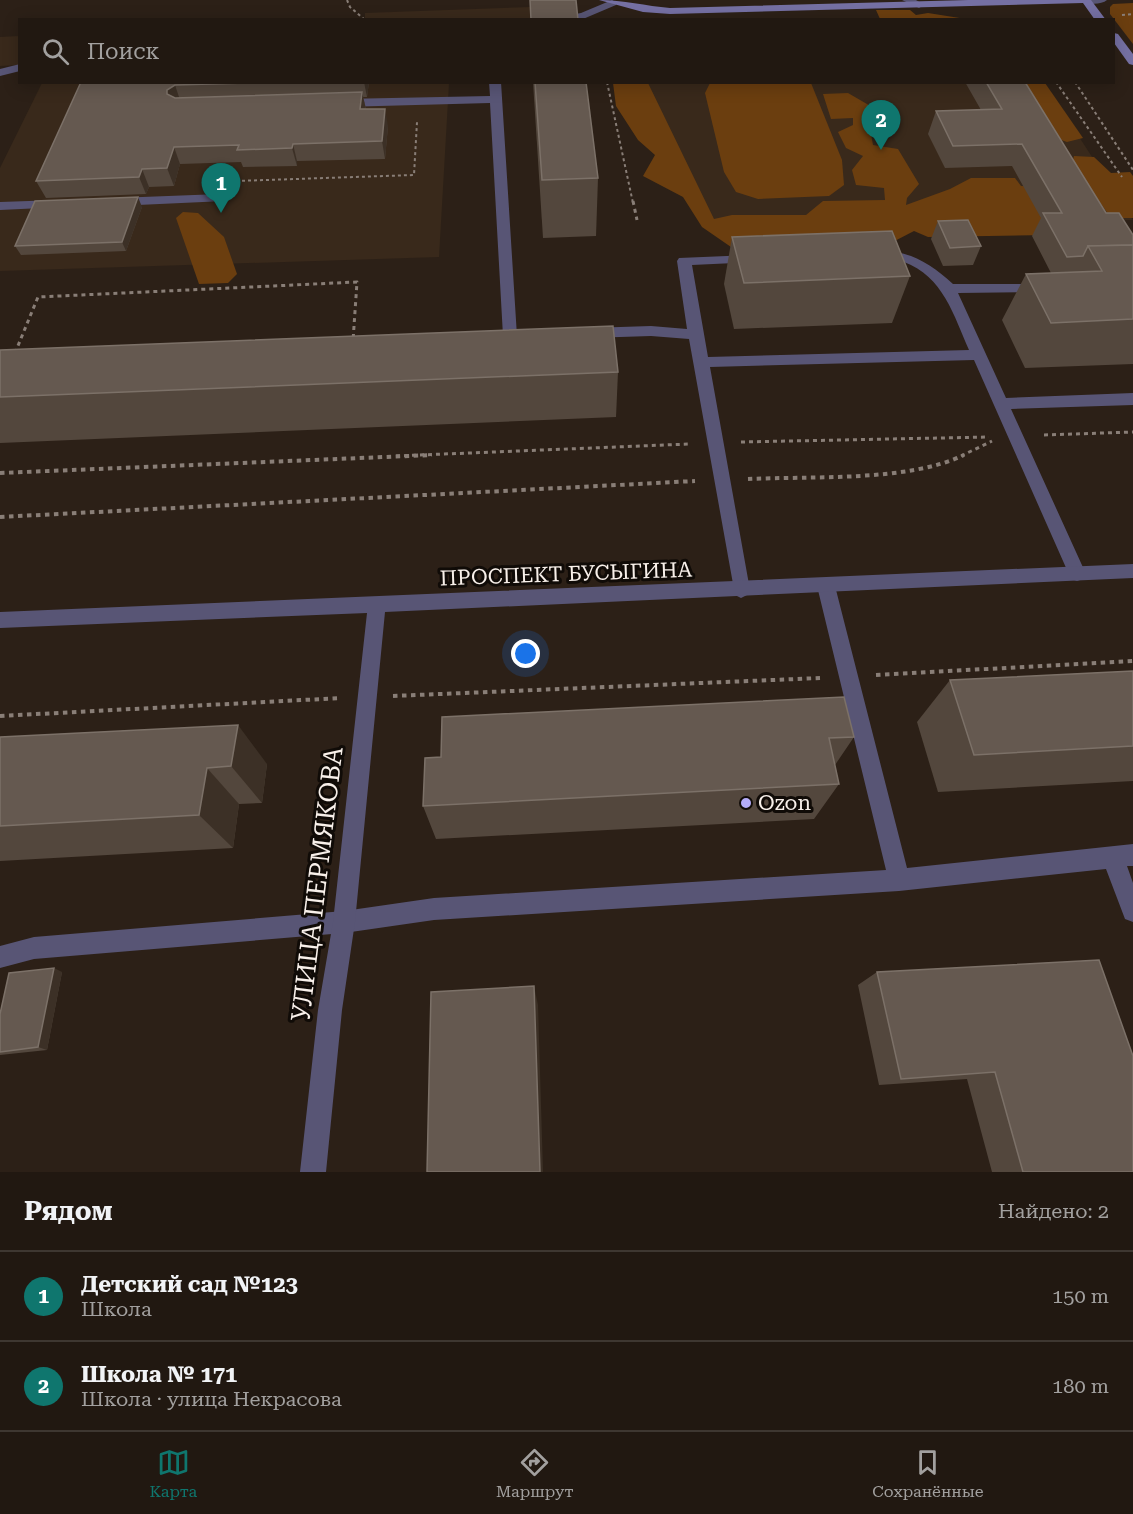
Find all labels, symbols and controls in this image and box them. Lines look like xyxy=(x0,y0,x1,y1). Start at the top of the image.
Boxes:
search box xyxy=(18,18,1115,84)
icon: search xyxy=(39,35,72,68)
text: Поиск xyxy=(87,39,159,64)
pin: 2 xyxy=(862,100,900,150)
pin: 1 xyxy=(202,164,240,213)
street label: ПРОСПЕКТ БУСЫГИНА xyxy=(439,558,693,590)
your location xyxy=(511,639,540,668)
street label: УЛИЦА ПЕРМЯКОВА xyxy=(285,745,349,1023)
place label: Ozon xyxy=(758,791,811,815)
marker: Ozon xyxy=(739,796,753,810)
text: Рядом xyxy=(24,1196,113,1226)
text: Найдено: 2 xyxy=(998,1199,1109,1223)
text: Детский сад №123 xyxy=(81,1272,298,1297)
text: 1 xyxy=(38,1284,49,1308)
text: 150 m xyxy=(1052,1284,1109,1308)
text: Школа xyxy=(81,1297,152,1321)
text: Школа № 171 xyxy=(81,1362,237,1387)
text: 2 xyxy=(38,1374,49,1398)
text: 180 m xyxy=(1052,1374,1109,1398)
text: Школа · улица Некрасова xyxy=(81,1387,342,1411)
tab: Карта xyxy=(149,1446,197,1501)
tab: Маршрут xyxy=(496,1446,574,1501)
tab: Сохранённые xyxy=(872,1446,984,1501)

